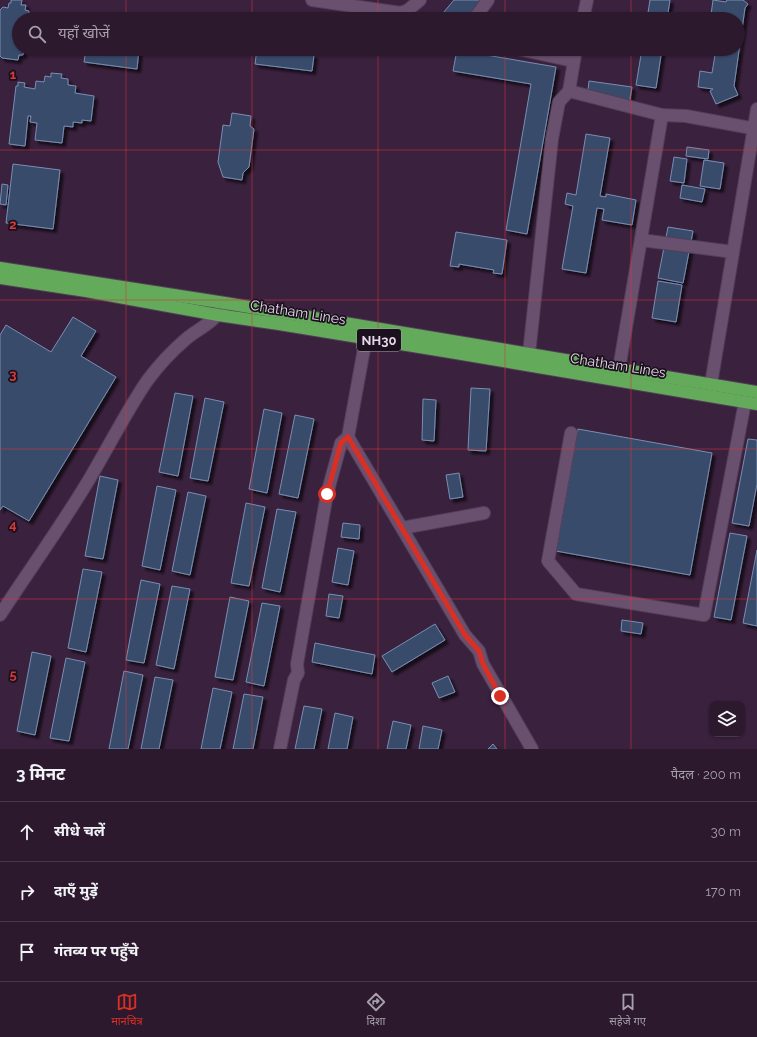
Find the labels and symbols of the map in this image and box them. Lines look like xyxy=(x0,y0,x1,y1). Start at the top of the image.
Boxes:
text: 1 xyxy=(10,67,17,82)
text: 2 xyxy=(9,217,17,232)
street label: Chatham Lines xyxy=(249,297,347,327)
road number: NH30 xyxy=(357,329,401,351)
street label: Chatham Lines xyxy=(569,350,667,380)
text: 3 xyxy=(9,367,17,382)
route start xyxy=(318,485,336,503)
text: 4 xyxy=(9,517,17,532)
text: 5 xyxy=(9,667,17,682)
route end xyxy=(491,687,509,705)

